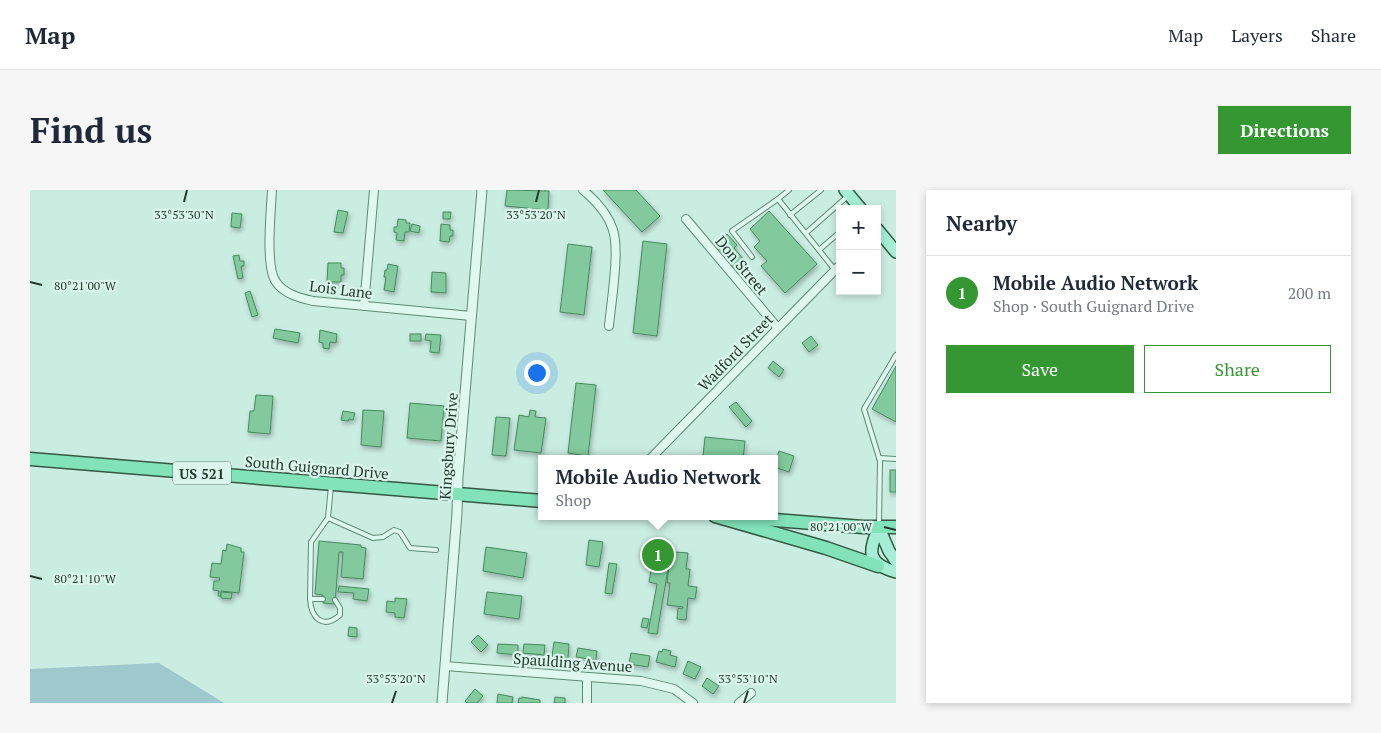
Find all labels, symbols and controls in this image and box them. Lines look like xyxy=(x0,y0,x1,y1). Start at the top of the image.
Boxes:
text: Map xyxy=(25,19,75,51)
text: Map xyxy=(1168,23,1203,47)
text: Layers xyxy=(1231,23,1283,47)
text: Share xyxy=(1311,23,1356,47)
button: Directions xyxy=(1218,106,1351,154)
text: Find us xyxy=(30,107,152,153)
map controls xyxy=(836,205,881,295)
button: + xyxy=(836,205,881,250)
text: 33°53'30"N xyxy=(154,207,214,222)
text: 33°53'20"N xyxy=(506,207,566,222)
text: Nearby xyxy=(946,209,1017,237)
street label: Don Street xyxy=(711,231,773,299)
button: − xyxy=(836,250,881,295)
text: Mobile Audio Network xyxy=(993,270,1198,295)
street label: Lois Lane xyxy=(308,275,374,303)
text: 80°21'00"W xyxy=(54,278,117,293)
text: 1 xyxy=(957,282,967,304)
text: 200 m xyxy=(1288,282,1331,304)
text: Shop · South Guignard Drive xyxy=(993,295,1194,317)
street label: Wadford Street xyxy=(693,309,777,395)
button: Save xyxy=(946,345,1134,393)
button: Share xyxy=(1144,345,1331,393)
your location xyxy=(524,360,550,386)
street label: Kingsbury Drive xyxy=(434,392,462,500)
street label: South Guignard Drive xyxy=(244,451,390,483)
popup xyxy=(538,455,778,520)
road number: US 521 xyxy=(173,462,231,484)
text: Mobile Audio Network xyxy=(555,464,761,489)
text: Shop xyxy=(555,489,591,511)
text: 80°21'00"W xyxy=(810,519,873,534)
pin: 1 xyxy=(642,536,674,574)
text: 80°21'10"W xyxy=(54,571,117,586)
street label: Spaulding Avenue xyxy=(513,648,633,676)
text: 33°53'20"N xyxy=(366,671,426,686)
text: 33°53'10"N xyxy=(718,671,778,686)

